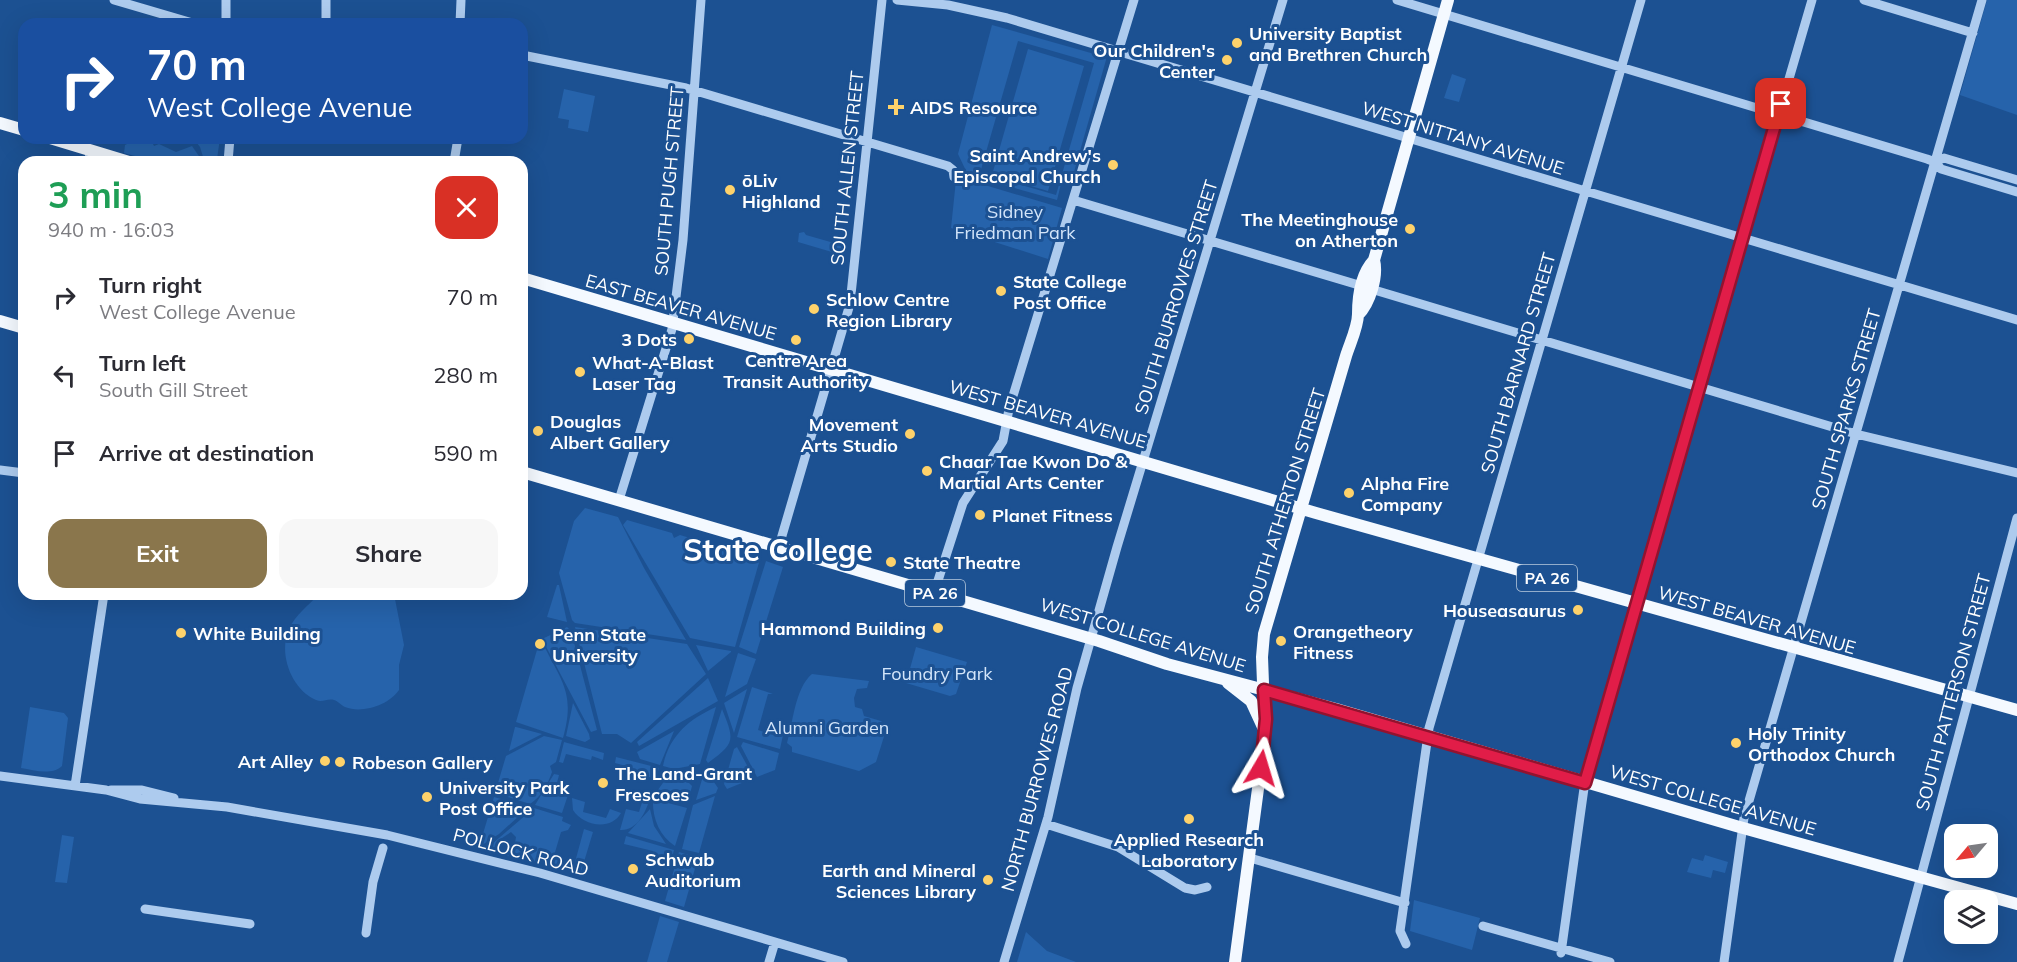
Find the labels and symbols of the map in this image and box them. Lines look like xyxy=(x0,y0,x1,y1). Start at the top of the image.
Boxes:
place label: University Baptist and Brethren Church xyxy=(1249,22,1427,66)
marker: University Baptist and Brethren Church xyxy=(1230,36,1244,50)
place label: Our Children's Center xyxy=(1093,39,1216,83)
marker: Our Children's Center xyxy=(1220,53,1234,67)
street label: SOUTH ALLEN STREET xyxy=(825,70,869,266)
pin xyxy=(1755,78,1806,129)
street label: SOUTH PUGH STREET xyxy=(649,85,689,277)
place label: AIDS Resource xyxy=(910,96,1037,119)
street label: WEST NITTANY AVENUE xyxy=(1359,96,1567,180)
marker: AIDS Resource xyxy=(887,98,905,116)
place label: Saint Andrew's Episcopal Church xyxy=(953,144,1101,188)
marker: Saint Andrew's Episcopal Church xyxy=(1106,158,1120,172)
place label: ōLiv Highland xyxy=(742,169,821,213)
street label: SOUTH BURROWES STREET xyxy=(1129,177,1223,417)
marker: ōLiv Highland xyxy=(723,183,737,197)
park label: Sidney Friedman Park xyxy=(954,200,1076,244)
place label: The Meetinghouse on Atherton xyxy=(1241,208,1398,252)
marker: The Meetinghouse on Atherton xyxy=(1403,222,1417,236)
street label: SOUTH BARNARD STREET xyxy=(1475,250,1561,476)
street label: EAST BEAVER AVENUE xyxy=(583,269,779,345)
place label: State College Post Office xyxy=(1013,270,1127,314)
marker: State College Post Office xyxy=(994,284,1008,298)
place label: Schlow Centre Region Library xyxy=(826,288,952,332)
marker: Schlow Centre Region Library xyxy=(807,302,821,316)
street label: SOUTH SPARKS STREET xyxy=(1806,306,1886,512)
place label: 3 Dots xyxy=(621,328,677,351)
marker: 3 Dots xyxy=(682,332,696,346)
marker: Centre Area Transit Authority xyxy=(789,333,803,347)
place label: Centre Area Transit Authority xyxy=(723,349,869,393)
place label: What-A-Blast Laser Tag xyxy=(592,351,714,395)
marker: What-A-Blast Laser Tag xyxy=(573,365,587,379)
street label: WEST BEAVER AVENUE xyxy=(946,375,1150,453)
street label: SOUTH ATHERTON STREET xyxy=(1240,385,1330,617)
place label: Douglas Albert Gallery xyxy=(550,410,670,454)
place label: Movement Arts Studio xyxy=(801,413,898,457)
marker: Douglas Albert Gallery xyxy=(531,424,545,438)
marker: Movement Arts Studio xyxy=(903,427,917,441)
place label: Chaar Tae Kwon Do & Martial Arts Center xyxy=(939,450,1128,494)
marker: Chaar Tae Kwon Do & Martial Arts Center xyxy=(920,464,934,478)
place label: Alpha Fire Company xyxy=(1361,472,1449,516)
marker: Alpha Fire Company xyxy=(1342,486,1356,500)
place label: Planet Fitness xyxy=(992,504,1113,527)
marker: Planet Fitness xyxy=(973,508,987,522)
district label: State College xyxy=(683,531,873,569)
place label: State Theatre xyxy=(903,551,1021,574)
marker: State Theatre xyxy=(884,555,898,569)
road number: PA 26 xyxy=(1517,565,1577,591)
street label: SOUTH PATTERSON STREET xyxy=(1910,571,1996,813)
road number: PA 26 xyxy=(905,580,965,606)
street label: WEST BEAVER AVENUE xyxy=(1655,581,1859,659)
street label: WEST COLLEGE AVENUE xyxy=(1037,593,1249,677)
place label: Houseasaurus xyxy=(1443,599,1566,622)
marker: Houseasaurus xyxy=(1571,603,1585,617)
place label: Hammond Building xyxy=(760,617,926,640)
place label: Orangetheory Fitness xyxy=(1293,620,1413,664)
marker: Hammond Building xyxy=(931,621,945,635)
place label: White Building xyxy=(193,622,321,645)
place label: Penn State University xyxy=(552,623,646,667)
marker: White Building xyxy=(174,626,188,640)
marker: Orangetheory Fitness xyxy=(1274,634,1288,648)
marker: Penn State University xyxy=(533,637,547,651)
park label: Foundry Park xyxy=(881,662,993,685)
street label: NORTH BURROWES ROAD xyxy=(996,664,1078,894)
park label: Alumni Garden xyxy=(765,716,889,739)
place label: Holy Trinity Orthodox Church xyxy=(1748,722,1895,766)
position arrow xyxy=(1229,736,1293,800)
marker: Holy Trinity Orthodox Church xyxy=(1729,736,1743,750)
place label: Art Alley xyxy=(238,750,313,773)
place label: Robeson Gallery xyxy=(352,751,493,774)
marker: Art Alley xyxy=(318,754,332,768)
marker: Robeson Gallery xyxy=(333,755,347,769)
street label: WEST COLLEGE AVENUE xyxy=(1607,759,1819,841)
place label: The Land-Grant Frescoes xyxy=(615,762,752,806)
place label: University Park Post Office xyxy=(439,776,571,820)
marker: The Land-Grant Frescoes xyxy=(596,776,610,790)
marker: University Park Post Office xyxy=(420,790,434,804)
marker: Applied Research Laboratory xyxy=(1182,812,1196,826)
street label: POLLOCK ROAD xyxy=(451,823,591,881)
north arrow xyxy=(1944,824,1998,878)
place label: Applied Research Laboratory xyxy=(1114,828,1264,872)
place label: Schwab Auditorium xyxy=(645,848,741,892)
place label: Earth and Mineral Sciences Library xyxy=(822,859,976,903)
marker: Schwab Auditorium xyxy=(626,862,640,876)
marker: Earth and Mineral Sciences Library xyxy=(981,873,995,887)

